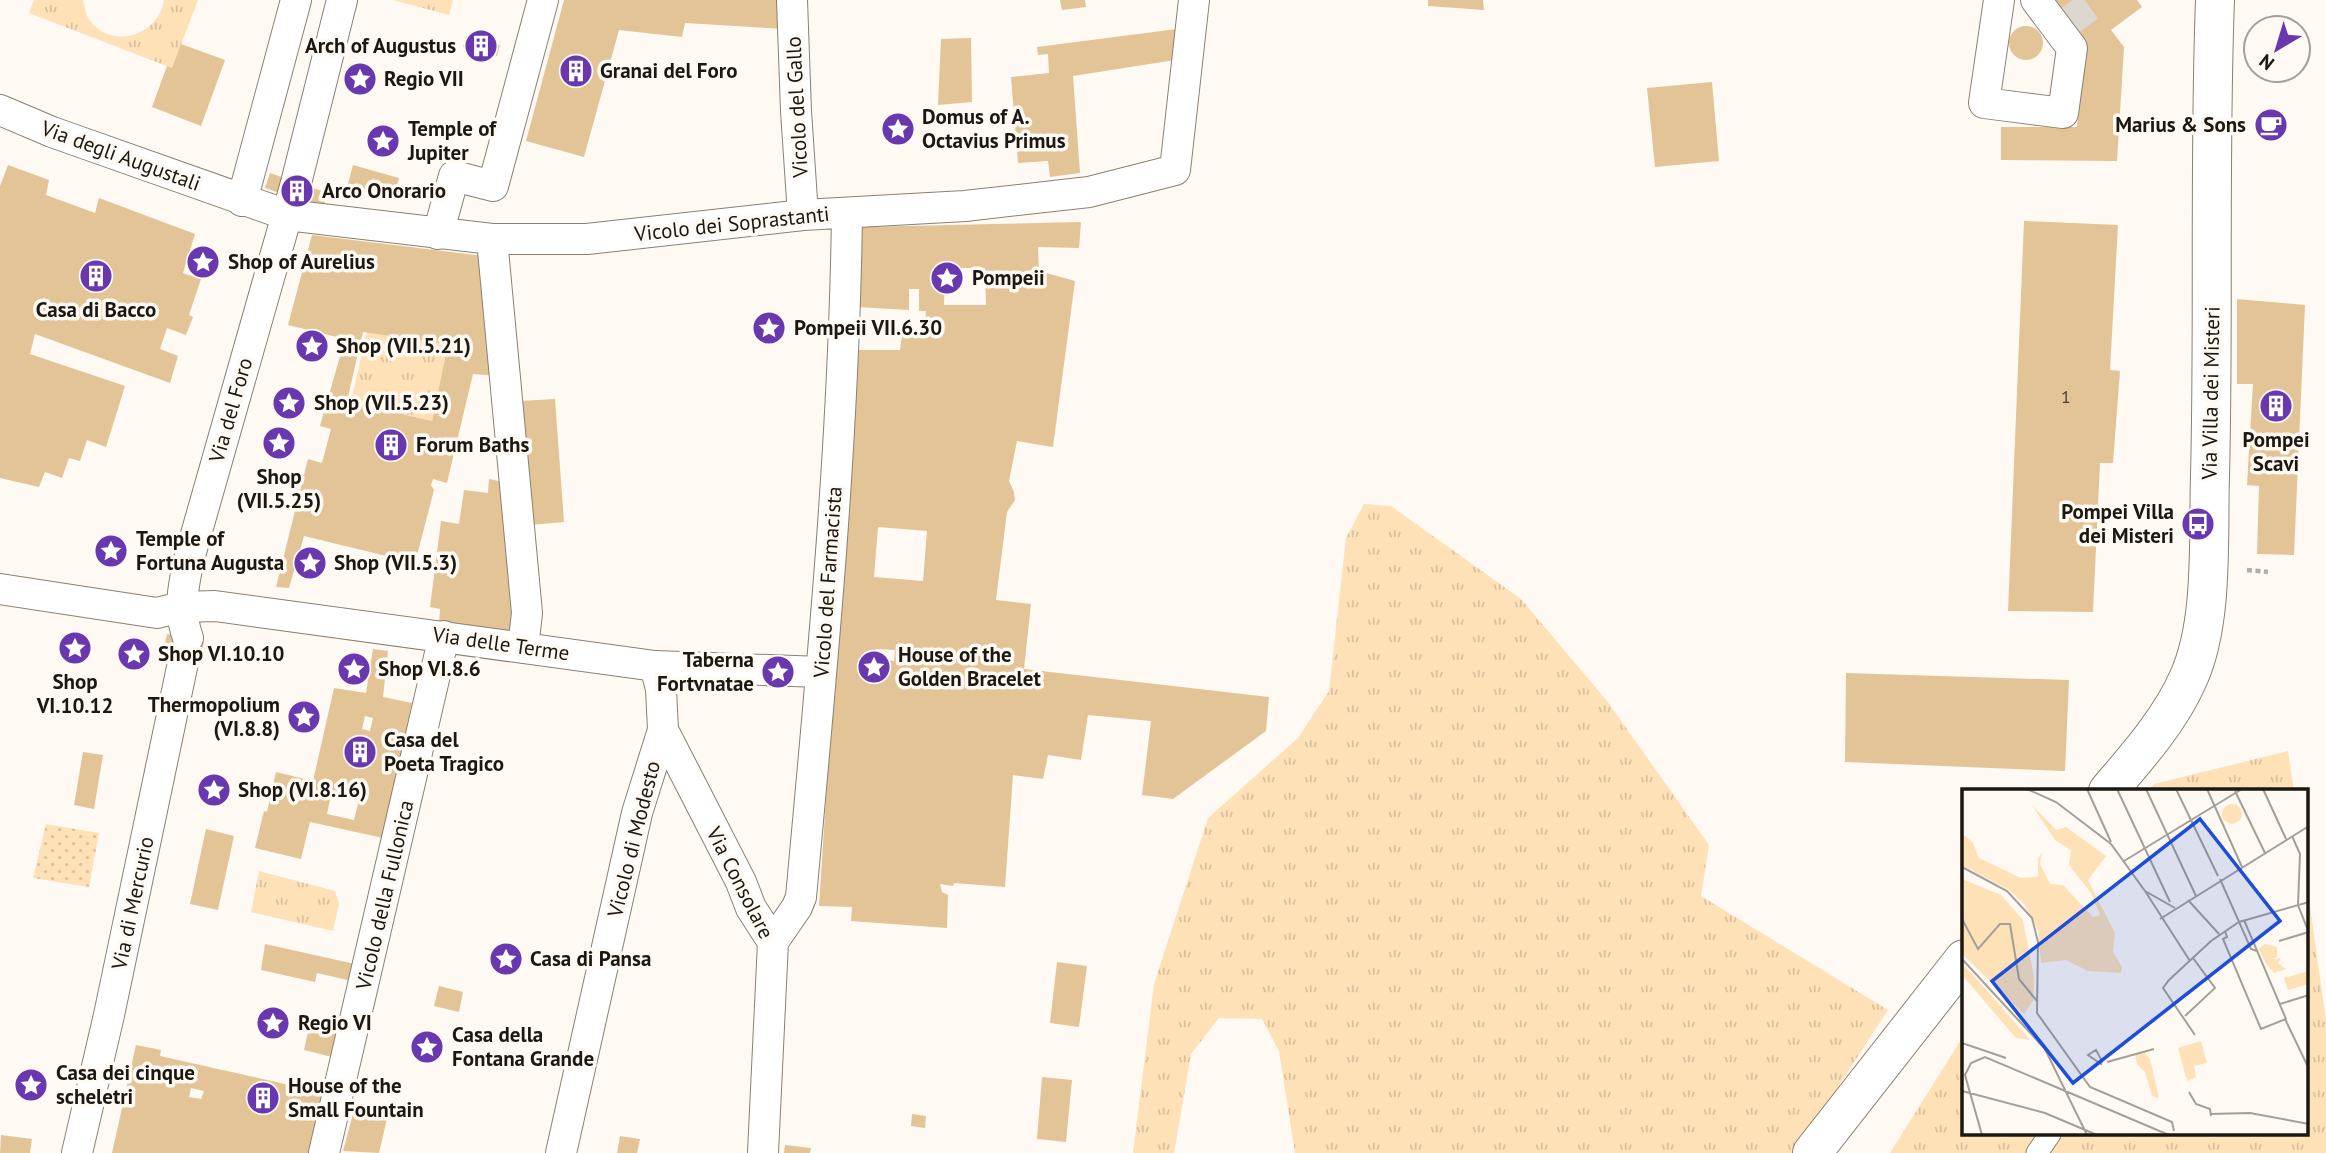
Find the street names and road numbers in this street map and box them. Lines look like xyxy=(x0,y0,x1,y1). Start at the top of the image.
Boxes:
street label: Vicolo del Gallo xyxy=(779,36,814,179)
street label: Via degli Augustali xyxy=(37,114,205,197)
street label: Vicolo dei Soprastanti xyxy=(632,200,831,247)
street label: Via Villa dei Misteri xyxy=(2195,306,2226,481)
street label: Via del Foro xyxy=(202,354,258,466)
street label: Vicolo del Farmacista xyxy=(807,485,848,680)
street label: Via delle Terme xyxy=(430,620,571,666)
street label: Vicolo di Modesto xyxy=(601,758,666,921)
street label: Vicolo della Fullonica xyxy=(349,797,419,993)
street label: Via Consolare xyxy=(700,821,780,943)
street label: Via di Mercurio xyxy=(105,834,160,973)

